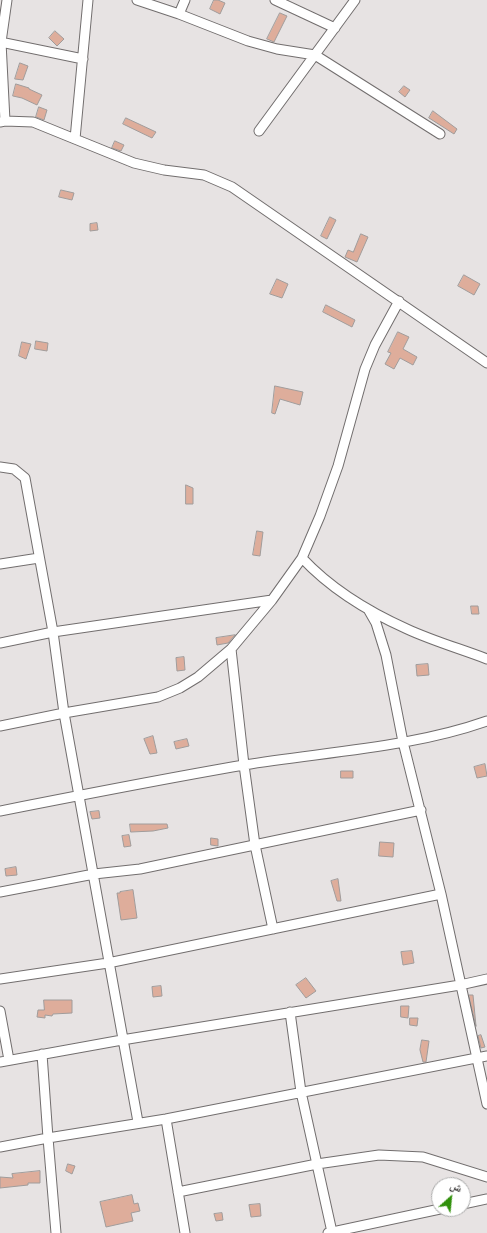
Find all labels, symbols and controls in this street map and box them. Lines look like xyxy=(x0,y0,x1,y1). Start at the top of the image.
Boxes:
north arrow xyxy=(431,1177,471,1217)
text: ش xyxy=(448,1177,465,1196)

